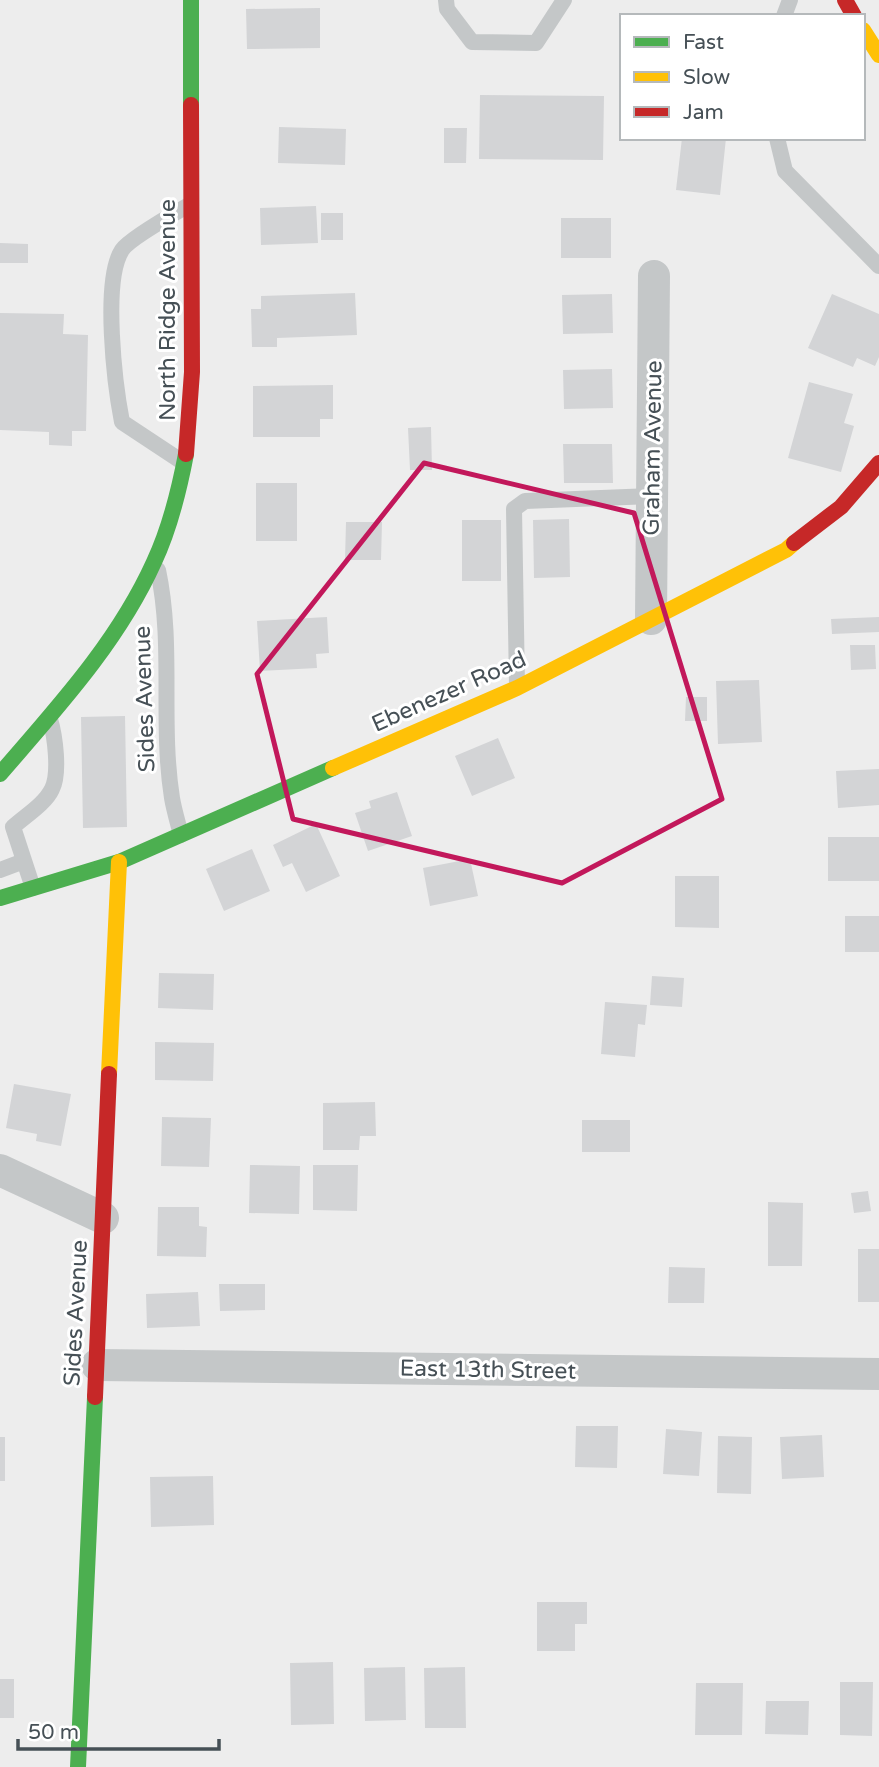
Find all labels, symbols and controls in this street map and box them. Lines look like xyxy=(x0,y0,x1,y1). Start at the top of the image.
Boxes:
legend xyxy=(620,14,865,140)
text: Fast xyxy=(683,30,724,55)
text: Slow xyxy=(683,65,731,90)
text: Jam xyxy=(683,100,724,125)
street label: North Ridge Avenue xyxy=(154,199,182,421)
street label: Graham Avenue xyxy=(637,360,669,536)
street label: Sides Avenue xyxy=(128,625,162,773)
street label: Ebenezer Road xyxy=(367,645,531,739)
street label: Sides Avenue xyxy=(58,1239,94,1387)
street label: East 13th Street xyxy=(399,1354,577,1386)
scale bar xyxy=(18,1708,219,1752)
text: 50 m xyxy=(28,1720,79,1745)

